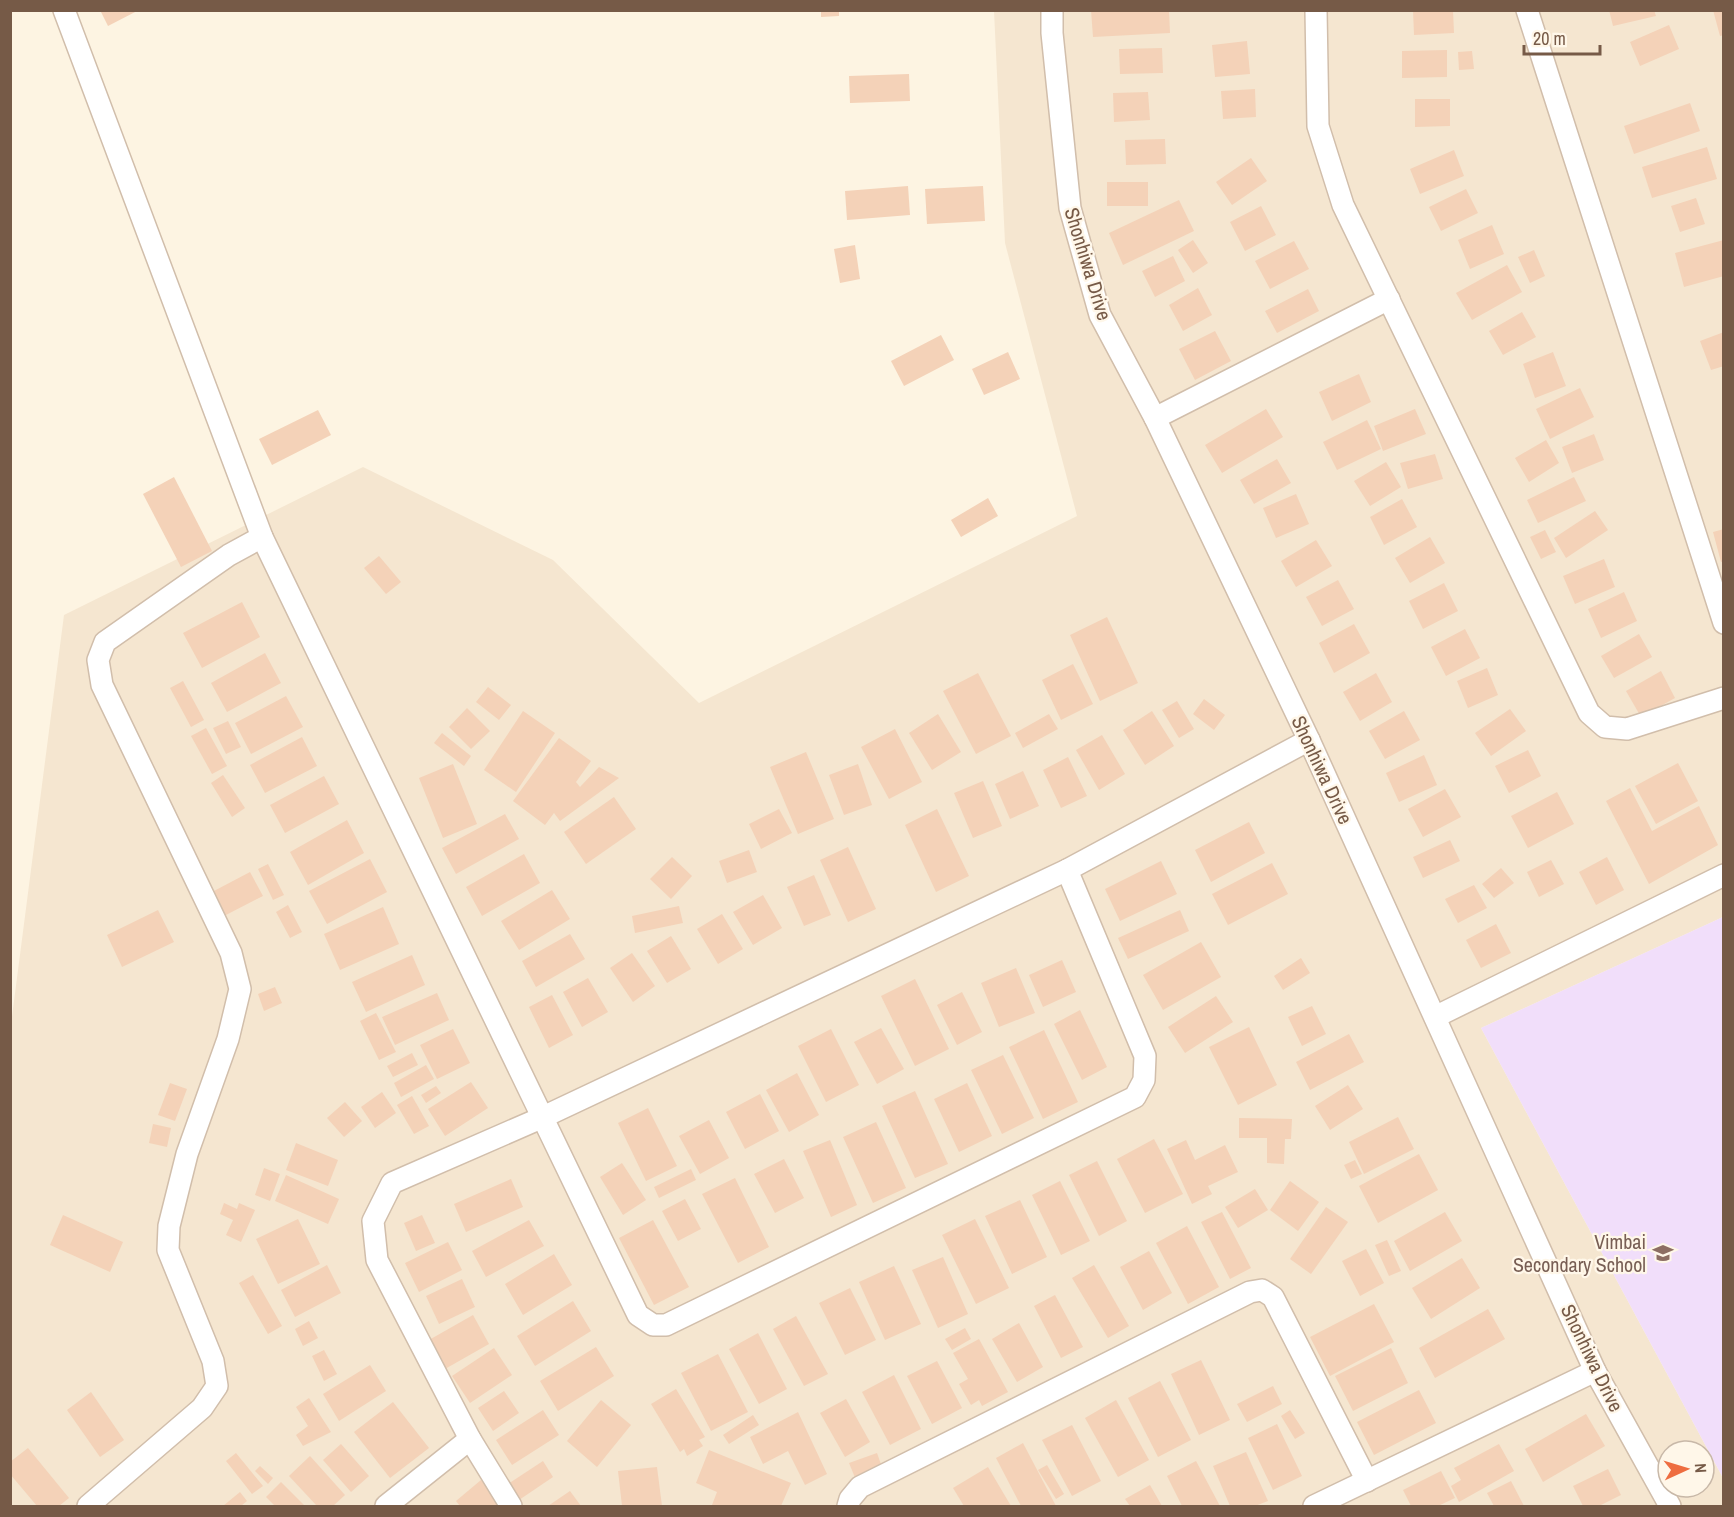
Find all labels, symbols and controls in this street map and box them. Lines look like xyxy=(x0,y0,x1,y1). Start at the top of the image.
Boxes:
scale bar xyxy=(1524,18,1600,56)
text: 20 m xyxy=(1533,26,1566,51)
street label: Shonhiwa Drive xyxy=(1059,204,1118,324)
street label: Shonhiwa Drive xyxy=(1286,711,1359,828)
place label: Vimbai Secondary School xyxy=(1513,1228,1646,1278)
school or university icon: Vimbai Secondary School xyxy=(1651,1241,1675,1265)
street label: Shonhiwa Drive xyxy=(1555,1299,1630,1416)
north arrow xyxy=(1656,1439,1716,1499)
text: N xyxy=(1690,1462,1712,1473)

